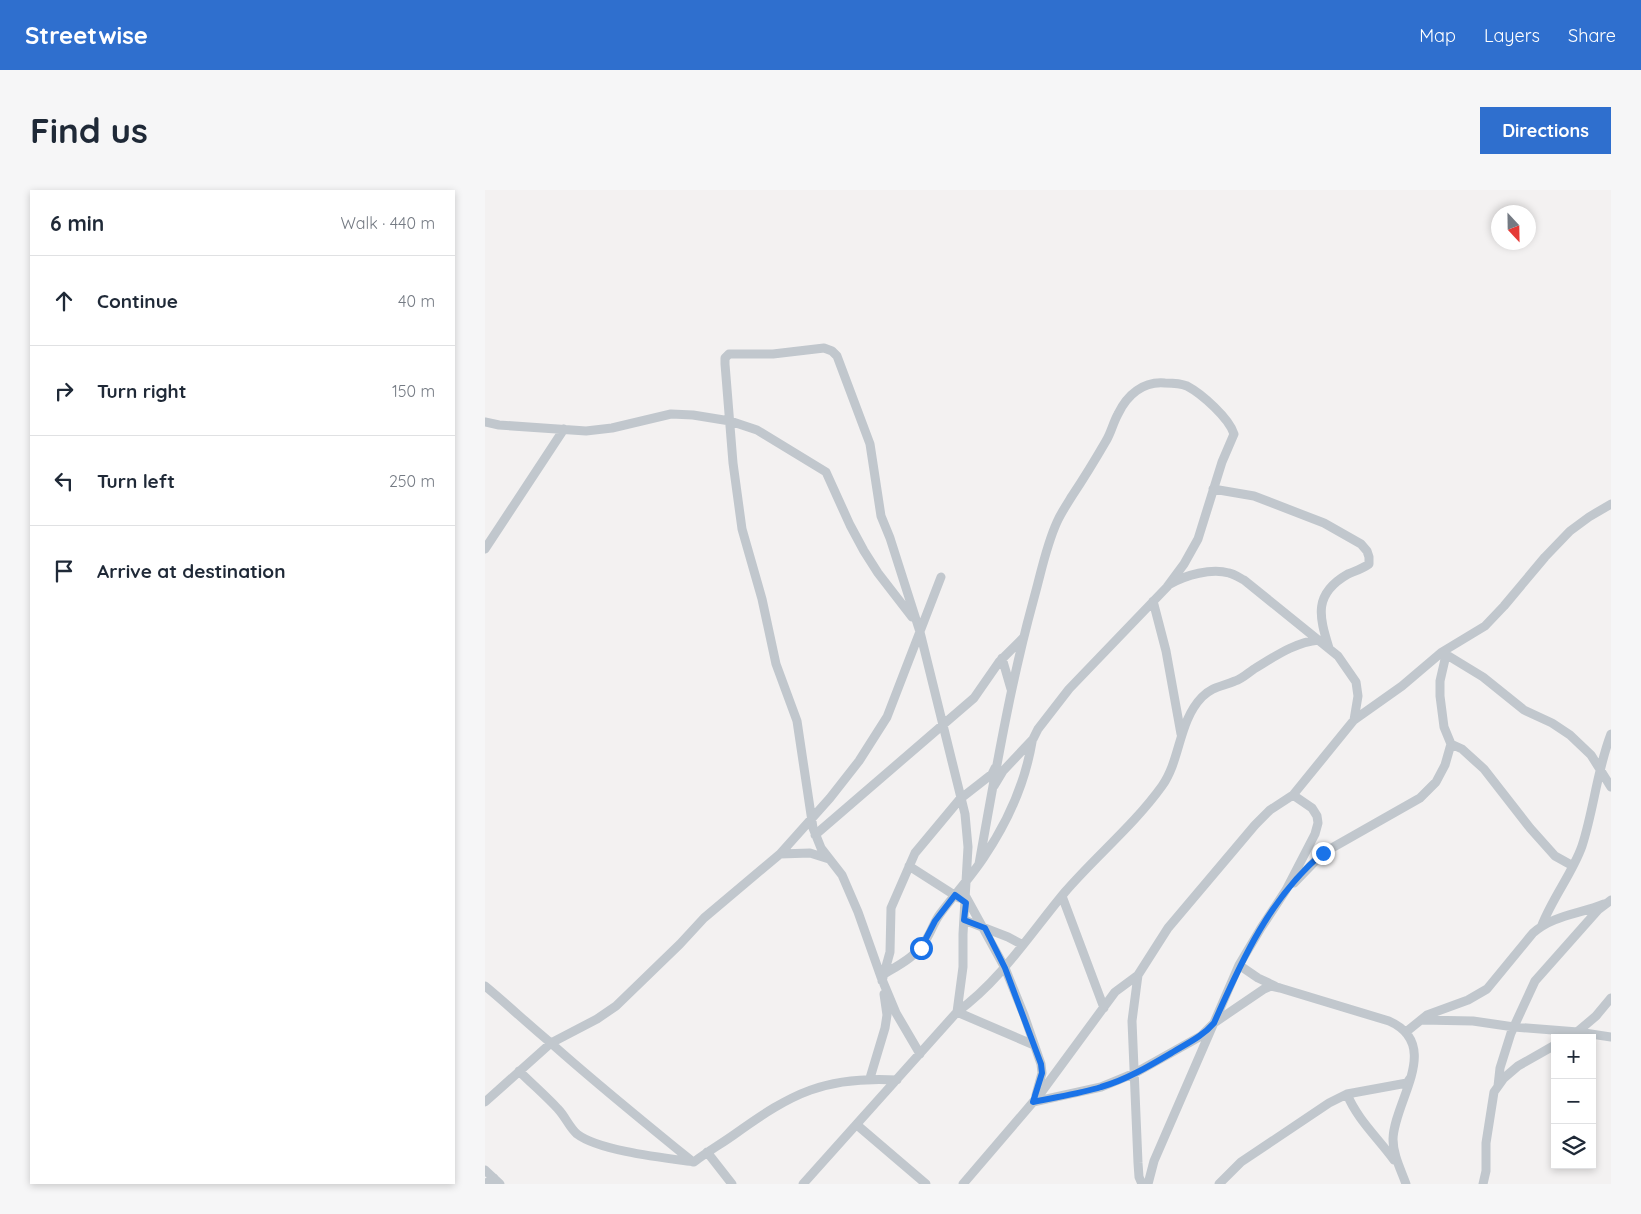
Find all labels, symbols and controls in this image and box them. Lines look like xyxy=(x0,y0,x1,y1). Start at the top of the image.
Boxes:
text: Streetwise xyxy=(25,20,148,50)
text: Map xyxy=(1419,24,1456,47)
text: Layers xyxy=(1484,24,1540,47)
text: Share xyxy=(1568,24,1616,47)
button: Directions xyxy=(1480,107,1611,154)
text: Find us xyxy=(30,108,148,152)
north arrow xyxy=(1491,205,1536,250)
text: 6 min xyxy=(50,210,104,236)
text: Walk · 440 m xyxy=(341,213,435,233)
icon: ahead xyxy=(50,287,78,315)
text: Continue xyxy=(97,289,178,313)
text: 40 m xyxy=(398,291,435,311)
icon: right xyxy=(50,377,78,405)
text: Turn right xyxy=(97,379,186,403)
text: 150 m xyxy=(392,381,435,401)
icon: left xyxy=(50,467,78,495)
text: Turn left xyxy=(97,469,175,493)
text: 250 m xyxy=(389,471,435,491)
icon: arrive xyxy=(50,557,78,585)
text: Arrive at destination xyxy=(97,559,286,583)
route end xyxy=(1312,842,1335,865)
route start xyxy=(910,937,933,960)
map controls xyxy=(1551,1034,1596,1169)
button: + xyxy=(1551,1034,1596,1079)
button: − xyxy=(1551,1079,1596,1124)
button: layers xyxy=(1551,1124,1596,1169)

